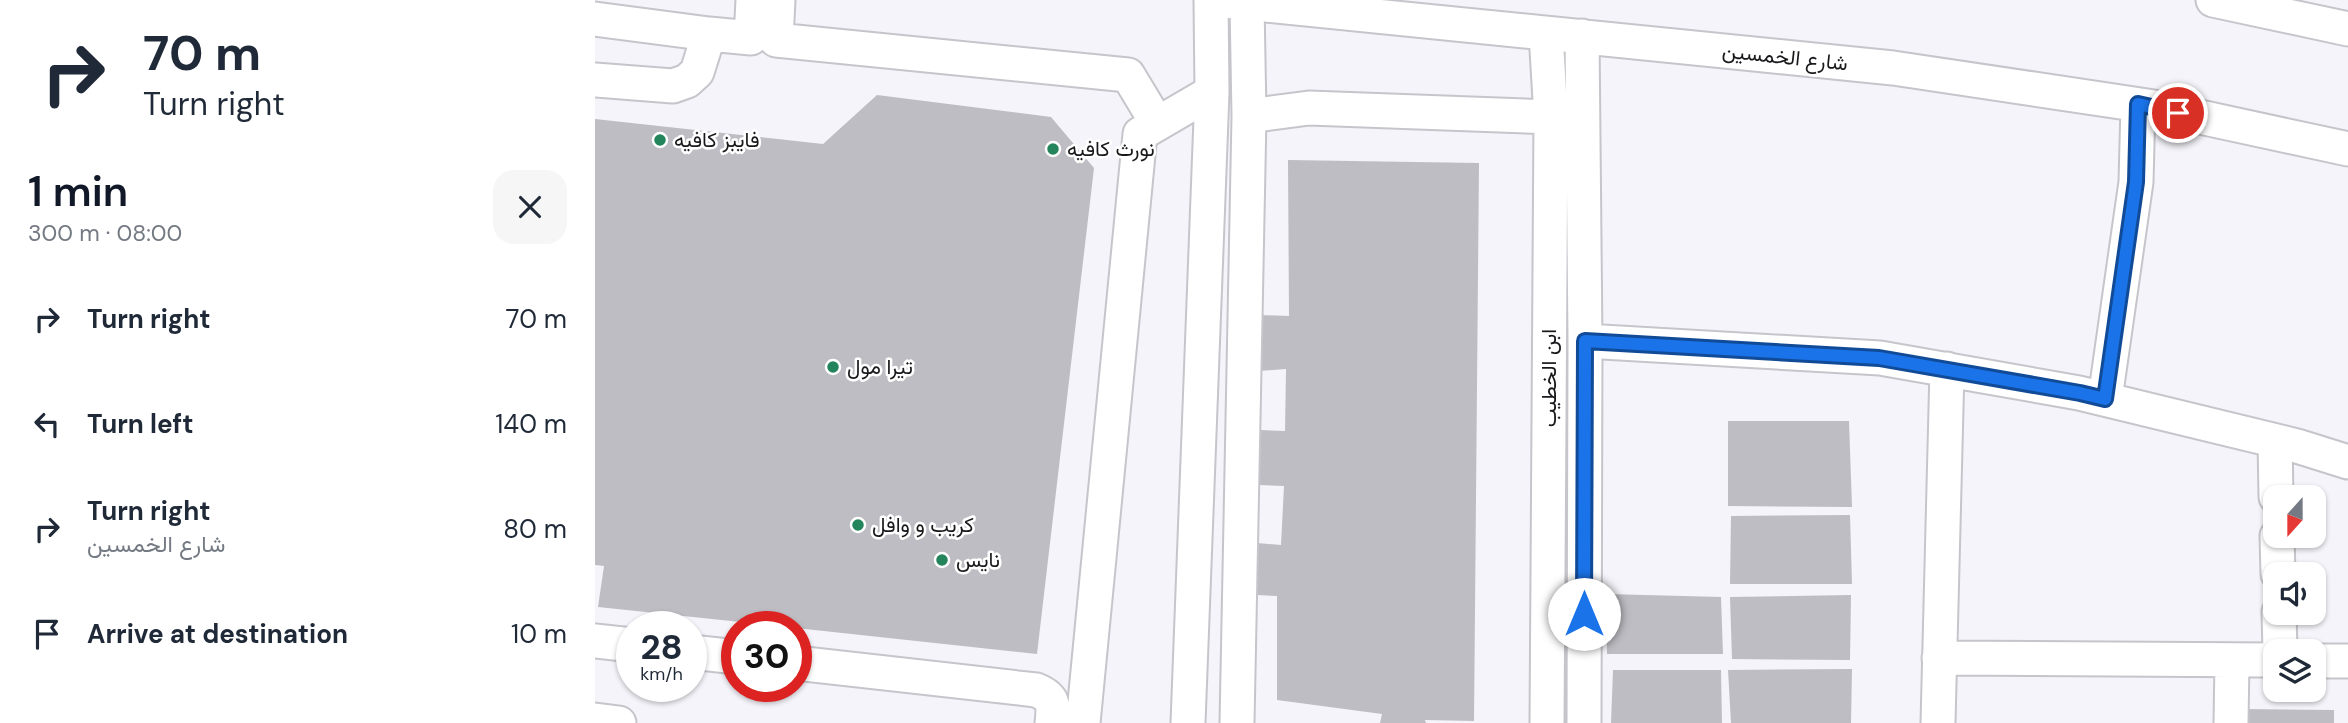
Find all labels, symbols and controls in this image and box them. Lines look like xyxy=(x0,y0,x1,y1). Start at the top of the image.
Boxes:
text: 70 m xyxy=(143,21,261,85)
icon: right xyxy=(28,28,119,119)
street label: شارع الخمسين xyxy=(1721,36,1849,78)
text: Turn right xyxy=(143,83,285,125)
pin xyxy=(2148,83,2208,143)
icon: arrive xyxy=(2159,94,2197,132)
place label: فايبز كافيه xyxy=(674,126,760,154)
marker: فايبز كافيه xyxy=(652,132,668,148)
place label: نورث كافيه xyxy=(1067,135,1155,163)
marker: نورث كافيه xyxy=(1045,141,1061,157)
text: 1 min xyxy=(28,164,128,219)
button: close xyxy=(493,170,567,244)
text: 300 m · 08:00 xyxy=(28,218,182,248)
icon: right xyxy=(28,300,66,338)
text: Turn right xyxy=(87,302,211,336)
text: 70 m xyxy=(506,302,567,336)
street label: ابن الخطيب xyxy=(1535,329,1563,427)
place label: تيرا مول xyxy=(847,353,913,381)
marker: تيرا مول xyxy=(825,359,841,375)
icon: left xyxy=(28,405,66,443)
text: Turn left xyxy=(87,407,194,441)
text: 140 m xyxy=(495,407,567,441)
north arrow xyxy=(2263,485,2326,548)
map controls xyxy=(2263,485,2326,702)
text: Turn right xyxy=(87,494,211,528)
icon: right xyxy=(28,510,66,548)
place label: كريب و وافل xyxy=(872,511,974,539)
text: 80 m xyxy=(503,512,567,546)
marker: كريب و وافل xyxy=(850,517,866,533)
text: شارع الخمسين xyxy=(87,529,225,559)
place label: نايس xyxy=(956,546,1000,574)
marker: نايس xyxy=(934,552,950,568)
button: sound xyxy=(2263,562,2326,625)
position arrow xyxy=(1547,577,1621,651)
speed limit sign: 30 xyxy=(721,611,812,702)
icon: arrive xyxy=(28,615,66,653)
text: Arrive at destination xyxy=(87,617,348,651)
text: 10 m xyxy=(511,617,567,651)
text: 28 xyxy=(640,624,683,670)
button: layers xyxy=(2263,639,2326,702)
text: km/h xyxy=(640,662,683,686)

